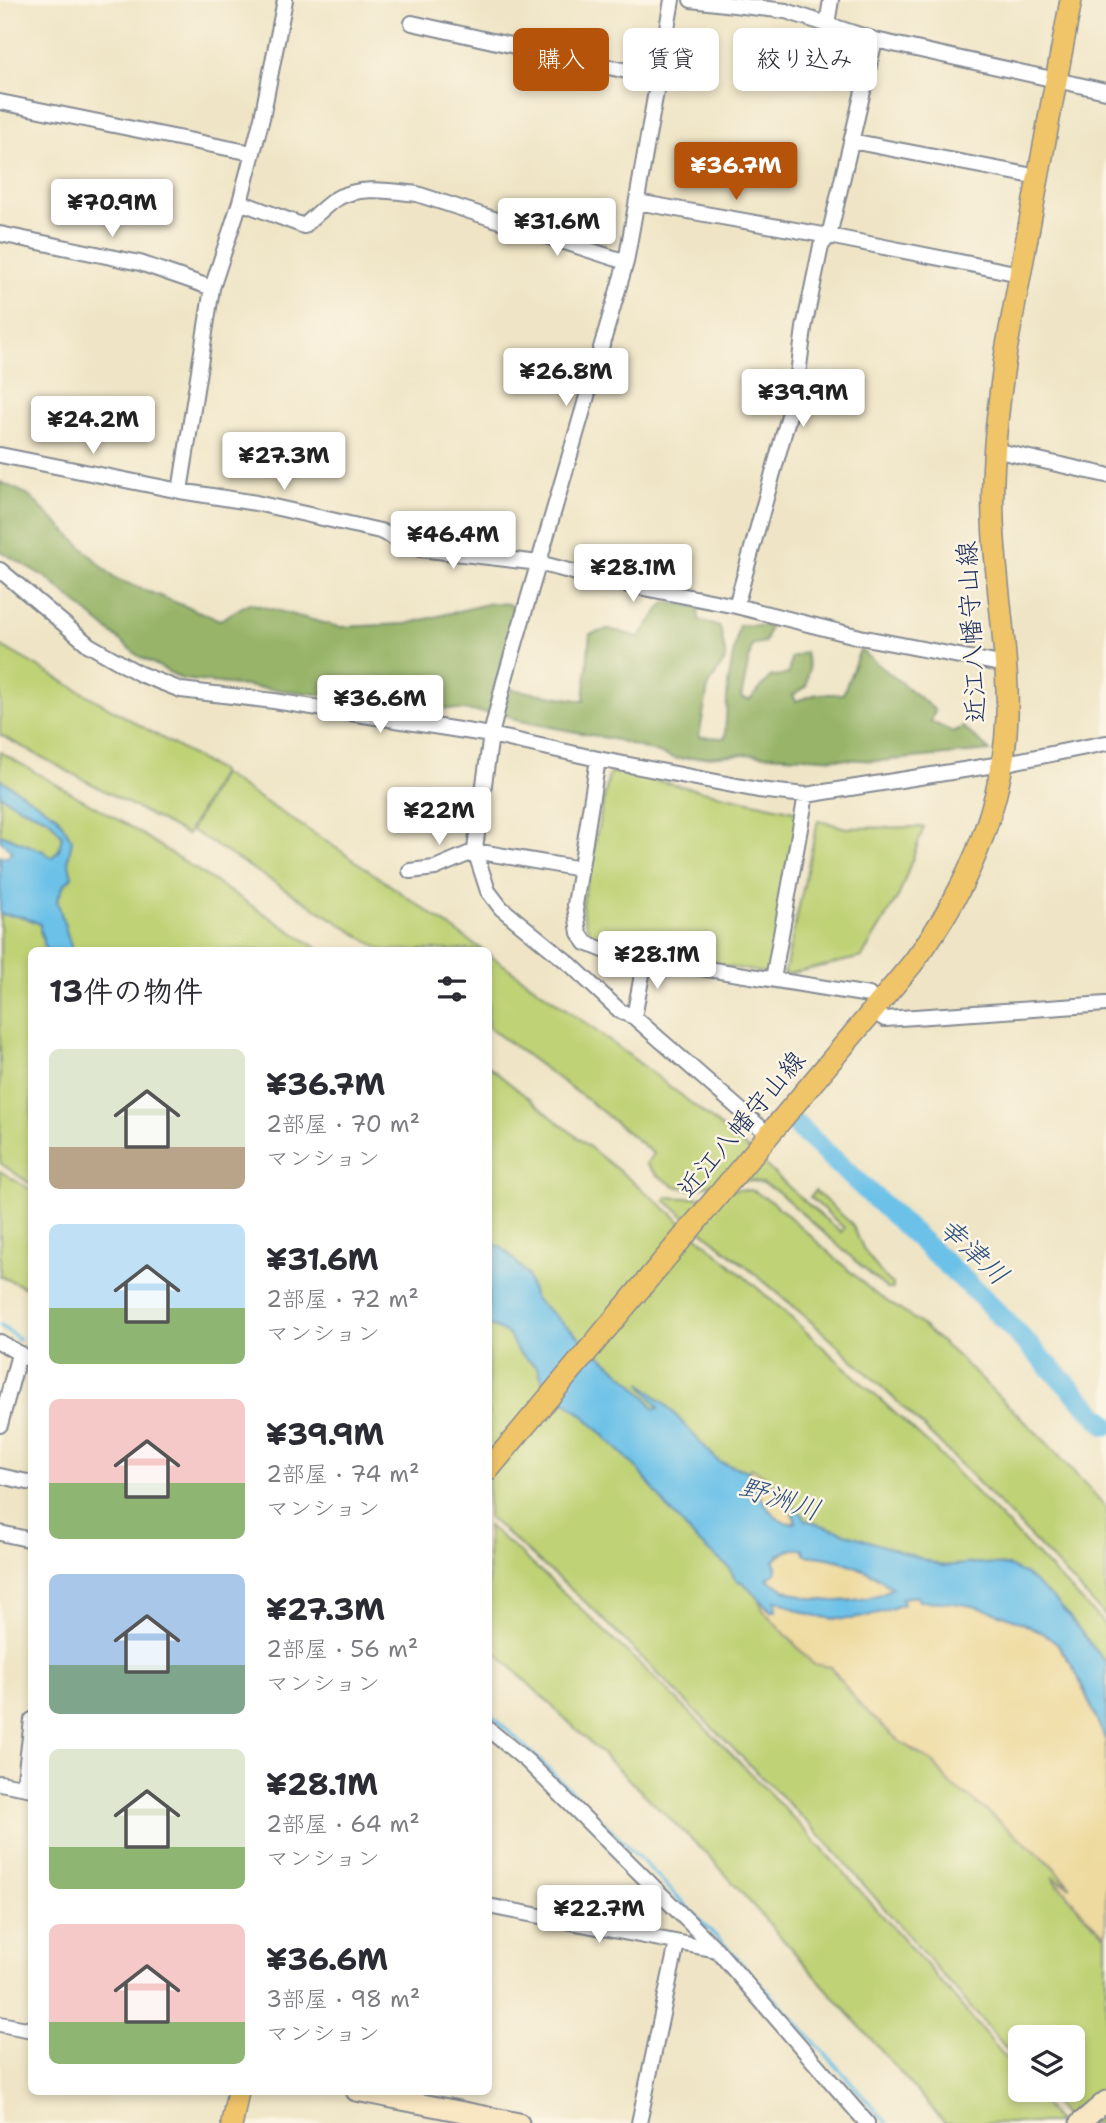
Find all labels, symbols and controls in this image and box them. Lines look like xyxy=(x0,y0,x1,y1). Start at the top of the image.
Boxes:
chip: 購入 xyxy=(513,28,609,91)
chip: 賃貸 xyxy=(623,28,719,91)
chip: 絞り込み xyxy=(733,28,877,91)
pin: ¥36.7M xyxy=(679,142,793,202)
text: ¥36.7M xyxy=(690,150,782,180)
pin: ¥70.9M xyxy=(55,180,169,239)
text: ¥70.9M xyxy=(67,187,157,217)
pin: ¥31.6M xyxy=(500,198,614,258)
text: ¥31.6M xyxy=(514,206,600,236)
pin: ¥26.8M xyxy=(509,348,623,408)
text: ¥26.8M xyxy=(519,356,613,386)
pin: ¥39.9M xyxy=(746,370,860,429)
text: ¥39.9M xyxy=(758,377,848,407)
pin: ¥24.2M xyxy=(36,396,150,456)
text: ¥24.2M xyxy=(47,404,139,434)
pin: ¥27.3M xyxy=(227,433,341,492)
text: ¥27.3M xyxy=(238,440,330,470)
pin: ¥46.4M xyxy=(396,512,510,571)
text: ¥46.4M xyxy=(407,519,499,549)
street label: 近江八幡守山線 xyxy=(948,540,993,724)
pin: ¥28.1M xyxy=(576,544,690,604)
text: ¥28.1M xyxy=(590,552,676,582)
pin: ¥36.6M xyxy=(323,676,437,735)
text: ¥36.6M xyxy=(333,683,427,713)
pin: ¥22M xyxy=(398,788,480,847)
text: ¥22M xyxy=(403,795,475,825)
pin: ¥28.1M xyxy=(600,932,714,991)
text: ¥28.1M xyxy=(614,939,700,969)
icon: filters xyxy=(433,970,471,1008)
text: 13件の物件 xyxy=(49,971,203,1012)
street label: 近江八幡守山線 xyxy=(669,1043,813,1205)
text: ¥36.7M xyxy=(266,1064,385,1105)
icon: home xyxy=(105,1077,189,1161)
text: 2部屋 · 70 m² xyxy=(266,1109,420,1139)
text: マンション xyxy=(266,1143,380,1173)
water label: 幸津川 xyxy=(930,1208,1018,1294)
text: ¥31.6M xyxy=(266,1239,379,1280)
icon: home xyxy=(105,1252,189,1336)
text: 2部屋 · 72 m² xyxy=(266,1284,419,1314)
text: マンション xyxy=(266,1318,380,1348)
text: ¥39.9M xyxy=(266,1414,384,1455)
icon: home xyxy=(105,1427,189,1511)
text: 2部屋 · 74 m² xyxy=(266,1459,420,1489)
water label: 野洲川 xyxy=(734,1467,826,1529)
text: マンション xyxy=(266,1493,380,1523)
text: ¥27.3M xyxy=(266,1589,385,1630)
icon: home xyxy=(105,1602,189,1686)
text: 2部屋 · 56 m² xyxy=(266,1634,418,1664)
text: マンション xyxy=(266,1668,380,1698)
text: ¥28.1M xyxy=(266,1764,378,1805)
icon: home xyxy=(105,1777,189,1861)
text: 2部屋 · 64 m² xyxy=(266,1809,420,1839)
text: マンション xyxy=(266,1843,380,1873)
pin: ¥22.7M xyxy=(542,1885,656,1945)
text: ¥22.7M xyxy=(553,1893,645,1923)
text: ¥36.6M xyxy=(266,1939,388,1980)
icon: home xyxy=(105,1952,189,2036)
text: 3部屋 · 98 m² xyxy=(266,1984,420,2014)
text: マンション xyxy=(266,2018,380,2048)
map controls xyxy=(1008,2025,1085,2102)
button: layers xyxy=(1008,2025,1085,2102)

